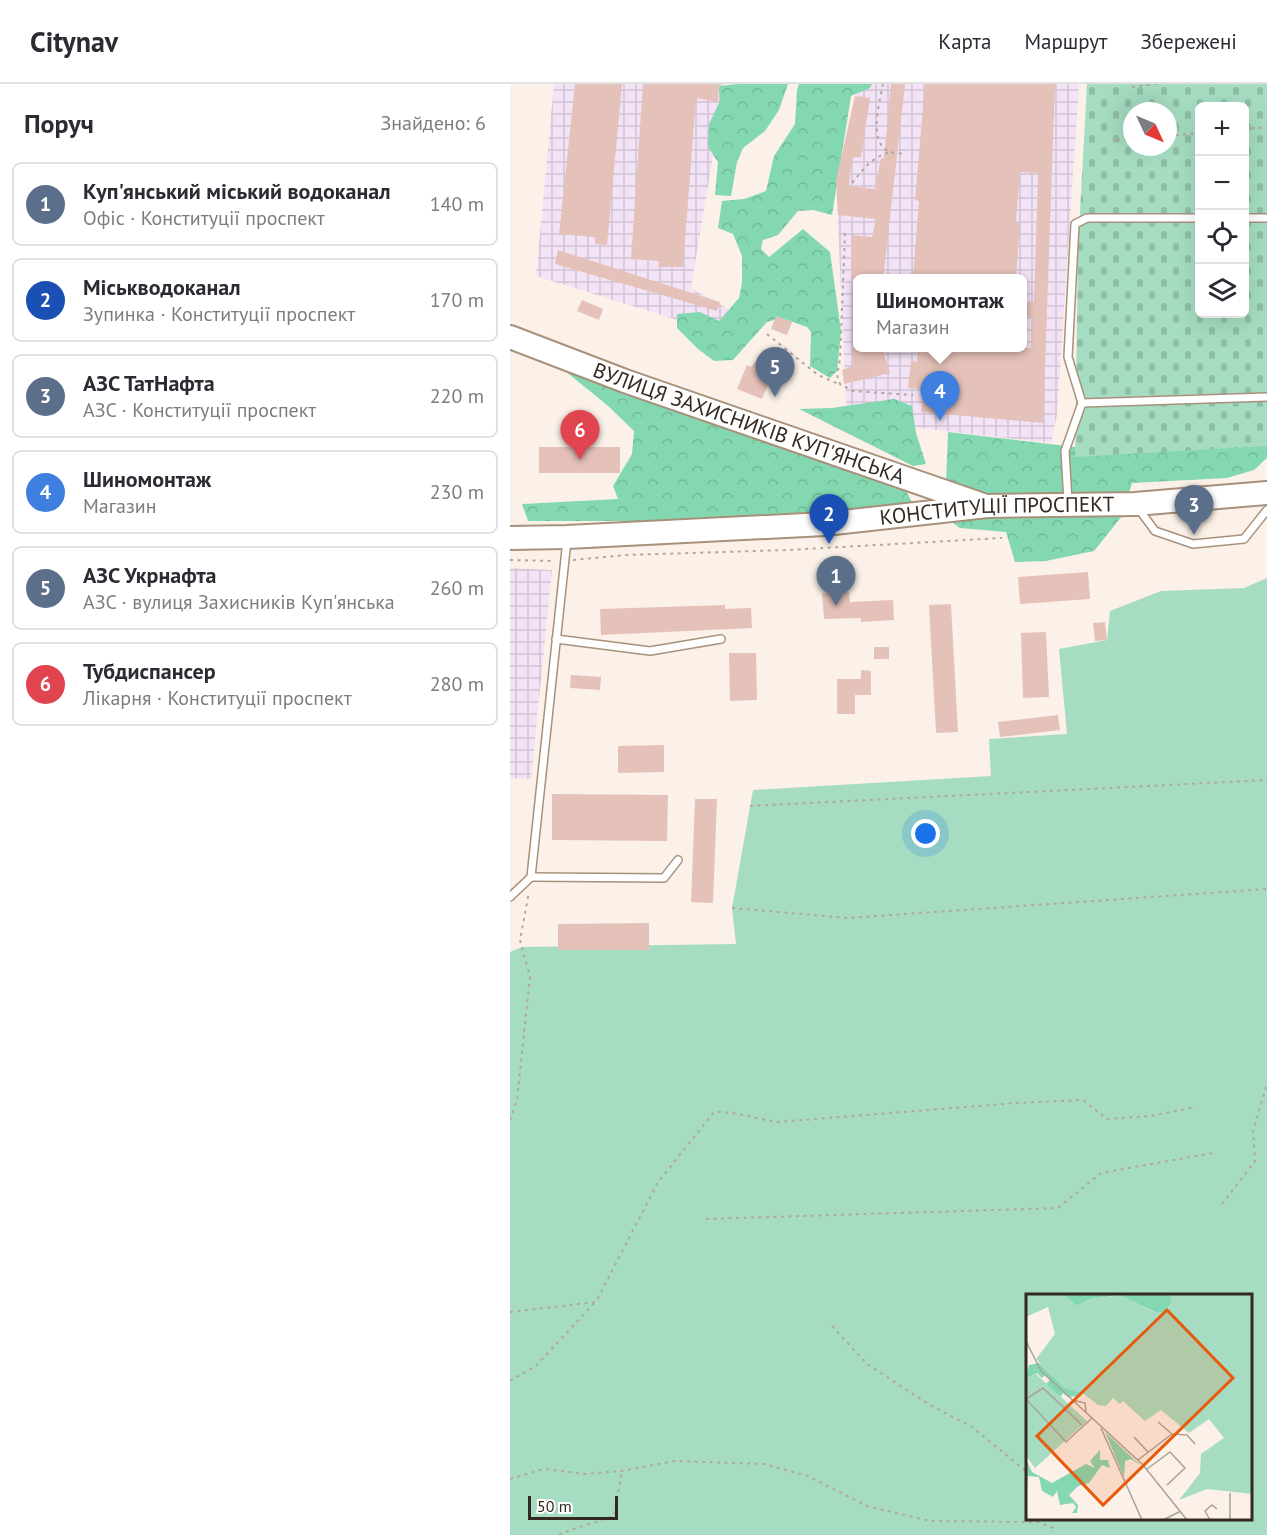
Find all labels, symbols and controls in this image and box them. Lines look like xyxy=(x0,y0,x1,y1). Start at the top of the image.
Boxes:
text: Citynav xyxy=(30,23,118,60)
text: Карта xyxy=(938,28,991,55)
text: Маршрут xyxy=(1024,28,1107,55)
text: Збережені xyxy=(1140,28,1237,55)
north arrow xyxy=(1123,102,1177,156)
map controls xyxy=(1195,102,1249,318)
button: + xyxy=(1195,102,1249,156)
text: Поруч xyxy=(24,107,94,140)
text: Знайдено: 6 xyxy=(380,110,486,136)
button: − xyxy=(1195,156,1249,210)
text: Куп'янський міський водоканал xyxy=(83,177,390,205)
text: 1 xyxy=(40,191,51,217)
text: 140 m xyxy=(430,191,484,217)
text: Офіс · Конституції проспект xyxy=(83,205,325,231)
button: locate xyxy=(1195,210,1249,264)
button: layers xyxy=(1195,264,1249,318)
text: Міськводоканал xyxy=(83,273,241,301)
popup xyxy=(853,274,1027,352)
text: Шиномонтаж xyxy=(876,286,1004,314)
text: 2 xyxy=(40,287,51,313)
text: 170 m xyxy=(430,287,484,313)
text: Зупинка · Конституції проспект xyxy=(83,301,355,327)
text: Магазин xyxy=(876,314,949,340)
pin: 5 xyxy=(756,348,794,397)
street label: ВУЛИЦЯ ЗАХИСНИКІВ КУП'ЯНСЬКА xyxy=(589,356,909,490)
text: АЗС ТатНафта xyxy=(83,369,215,397)
pin: 4 xyxy=(920,372,960,421)
text: 3 xyxy=(40,383,51,409)
text: 220 m xyxy=(430,383,484,409)
text: АЗС · Конституції проспект xyxy=(83,397,316,423)
pin: 6 xyxy=(560,410,600,460)
text: Шиномонтаж xyxy=(83,465,211,493)
text: 4 xyxy=(40,479,51,505)
text: 230 m xyxy=(430,479,484,505)
pin: 3 xyxy=(1174,486,1214,535)
street label: КОНСТИТУЦІЇ ПРОСПЕКТ xyxy=(878,490,1115,531)
text: Магазин xyxy=(83,493,157,519)
pin: 2 xyxy=(810,494,848,544)
pin: 1 xyxy=(816,556,856,606)
text: АЗС Укрнафта xyxy=(83,561,217,589)
text: 5 xyxy=(40,575,51,601)
text: 260 m xyxy=(430,575,484,601)
text: АЗС · вулиця Захисників Куп'янська xyxy=(83,589,395,615)
text: Тубдиспансер xyxy=(83,657,216,685)
text: 6 xyxy=(40,671,51,697)
text: 280 m xyxy=(430,671,484,697)
text: Лікарня · Конституції проспект xyxy=(83,685,352,711)
your location xyxy=(911,819,940,848)
inset map xyxy=(1026,1294,1252,1520)
scale bar xyxy=(528,1493,618,1520)
text: 50 m xyxy=(537,1496,572,1516)

